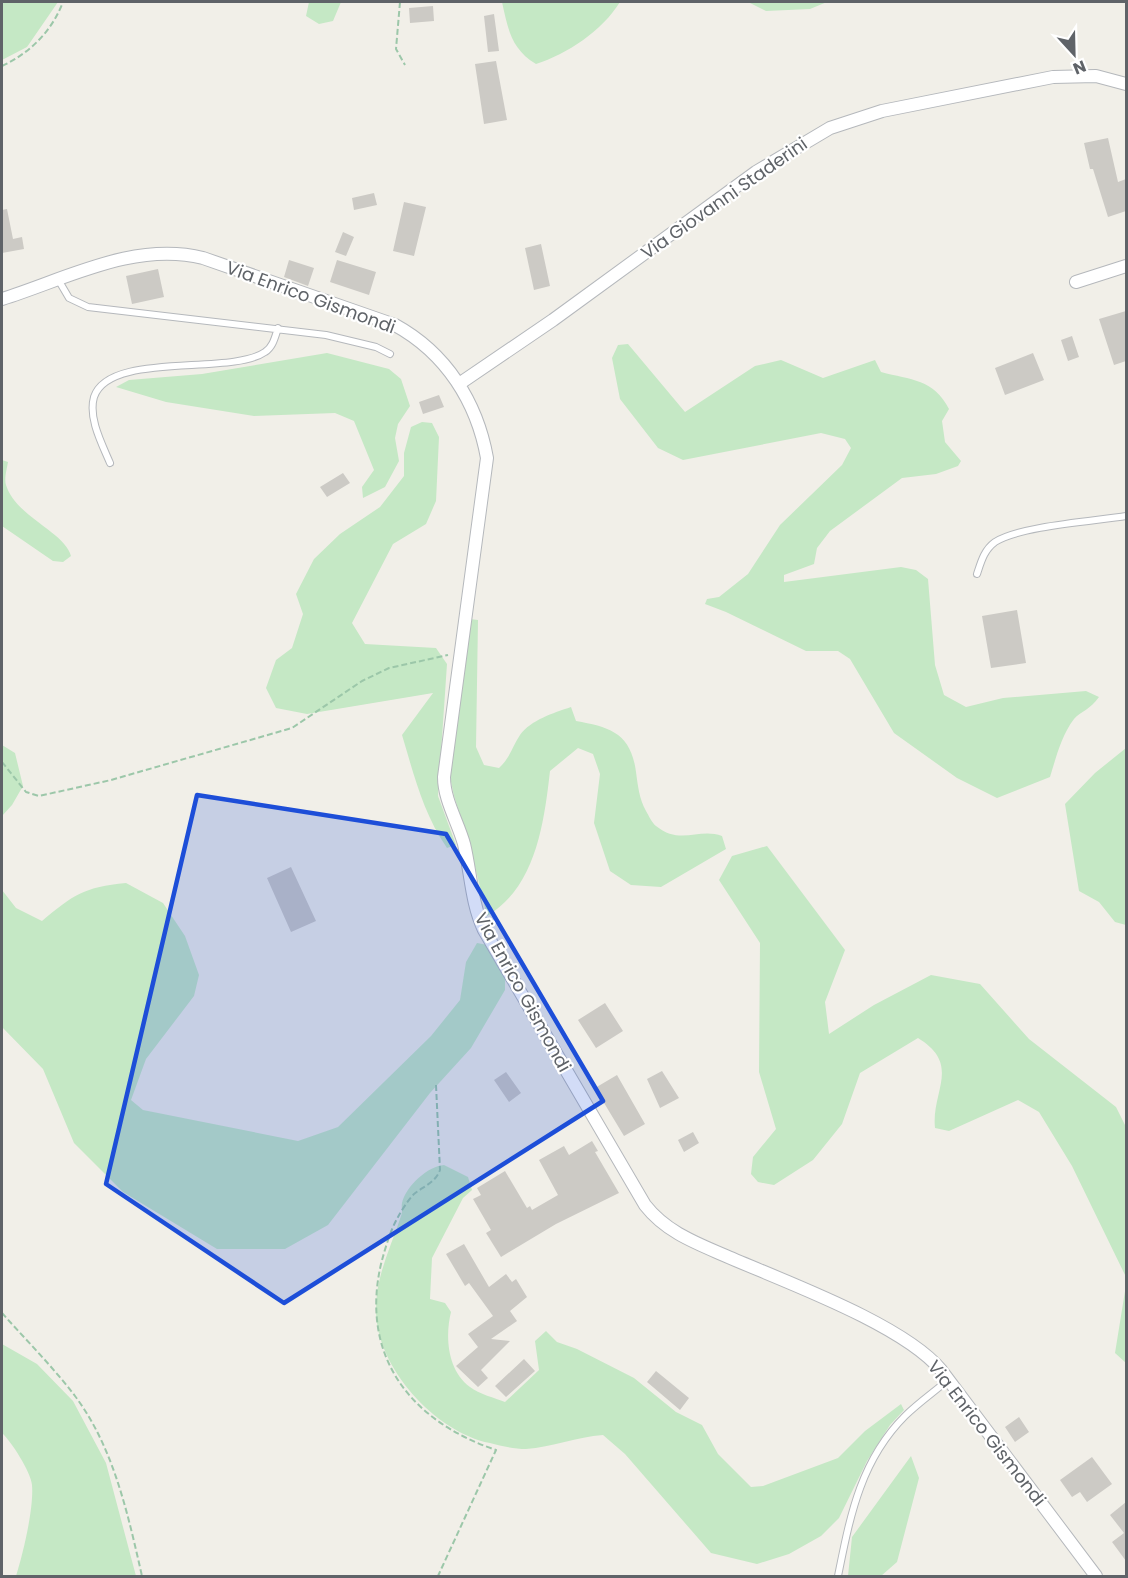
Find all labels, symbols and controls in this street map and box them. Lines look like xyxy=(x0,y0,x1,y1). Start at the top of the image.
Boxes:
north arrow xyxy=(1044,24,1104,84)
text: N xyxy=(1070,55,1089,80)
street label: Via Giovanni Staderini xyxy=(636,131,812,265)
street label: Via Enrico Gismondi xyxy=(223,255,399,339)
street label: Via Enrico Gismondi xyxy=(469,908,577,1076)
street label: Via Enrico Gismondi xyxy=(922,1355,1052,1511)

